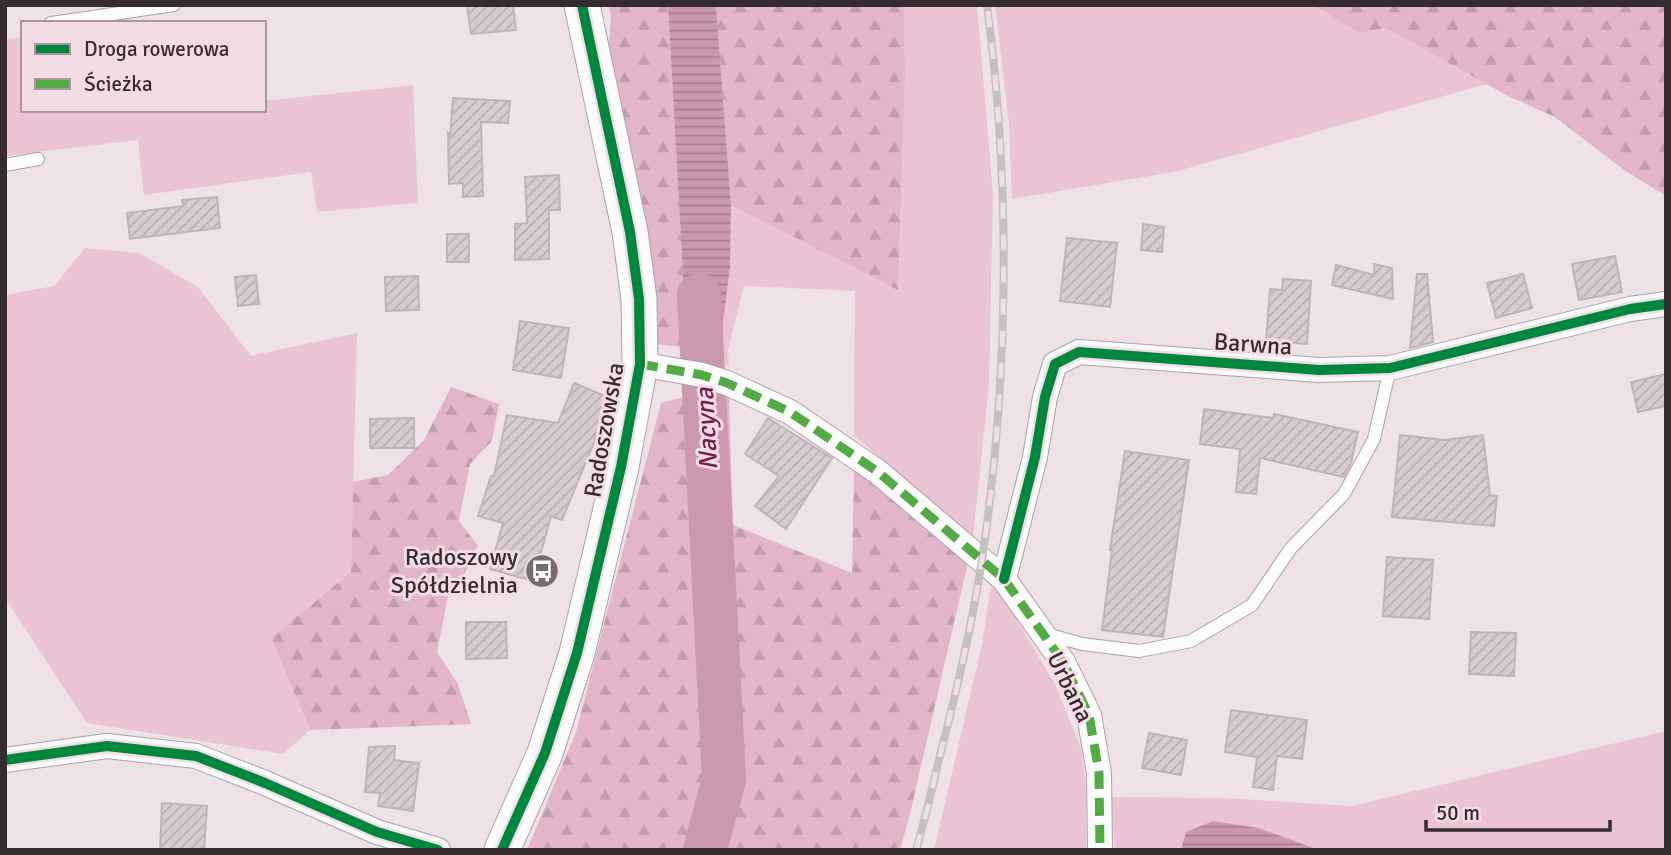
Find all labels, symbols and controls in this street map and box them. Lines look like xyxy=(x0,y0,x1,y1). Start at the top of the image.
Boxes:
legend xyxy=(21,21,266,112)
text: Droga rowerowa xyxy=(84,36,229,62)
text: Ścieżka xyxy=(84,71,153,97)
street label: Barwna xyxy=(1213,326,1293,362)
street label: Radoszowska xyxy=(577,360,631,500)
water label: Nacyna xyxy=(689,386,725,471)
place label: Radoszowy Spółdzielnia xyxy=(391,542,518,600)
bus stop icon: Radoszowy Spółdzielnia xyxy=(523,552,561,590)
street label: Urbana xyxy=(1040,647,1100,727)
scale bar xyxy=(1426,788,1610,832)
text: 50 m xyxy=(1436,800,1480,826)

